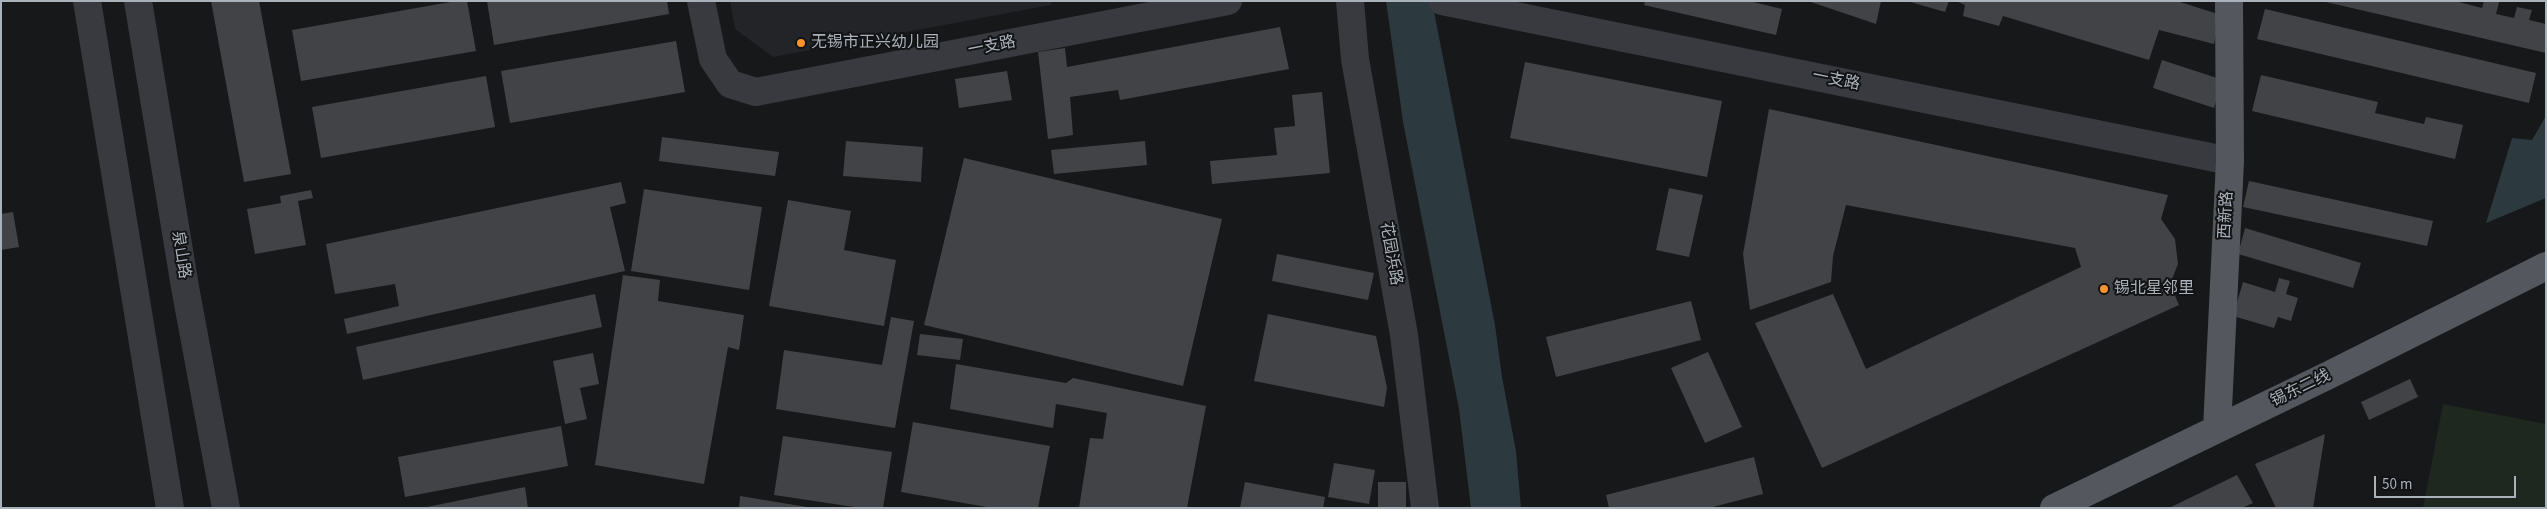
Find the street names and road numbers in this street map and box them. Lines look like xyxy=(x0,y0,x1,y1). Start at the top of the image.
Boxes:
street label: 一支路 xyxy=(967,33,1017,61)
street label: 一支路 xyxy=(1811,67,1861,95)
street label: 西新路 xyxy=(2216,191,2238,239)
street label: 花园浜路 xyxy=(1375,221,1405,287)
street label: 泉山路 xyxy=(167,230,193,280)
street label: 锡东二线 xyxy=(2268,366,2334,412)

